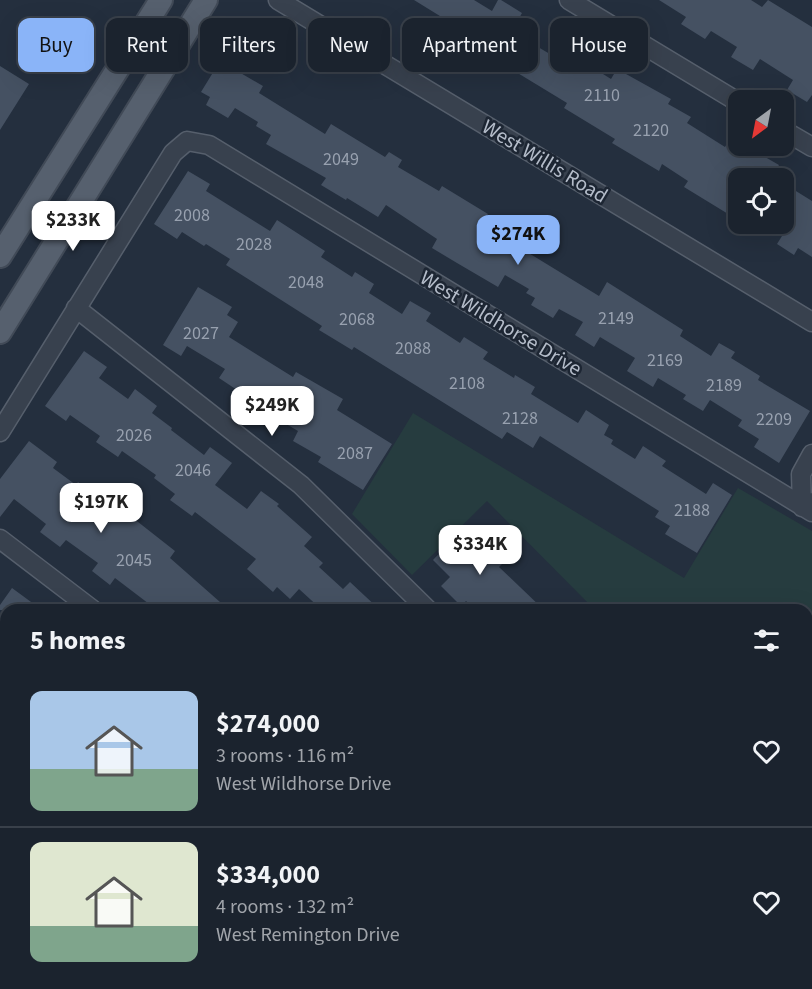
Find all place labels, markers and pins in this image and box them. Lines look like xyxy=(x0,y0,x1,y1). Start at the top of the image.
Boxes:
pin: $233K xyxy=(31,201,115,252)
pin: $274K xyxy=(476,215,560,266)
pin: $249K xyxy=(230,386,314,437)
pin: $197K xyxy=(59,483,143,534)
pin: $334K xyxy=(438,525,522,576)

